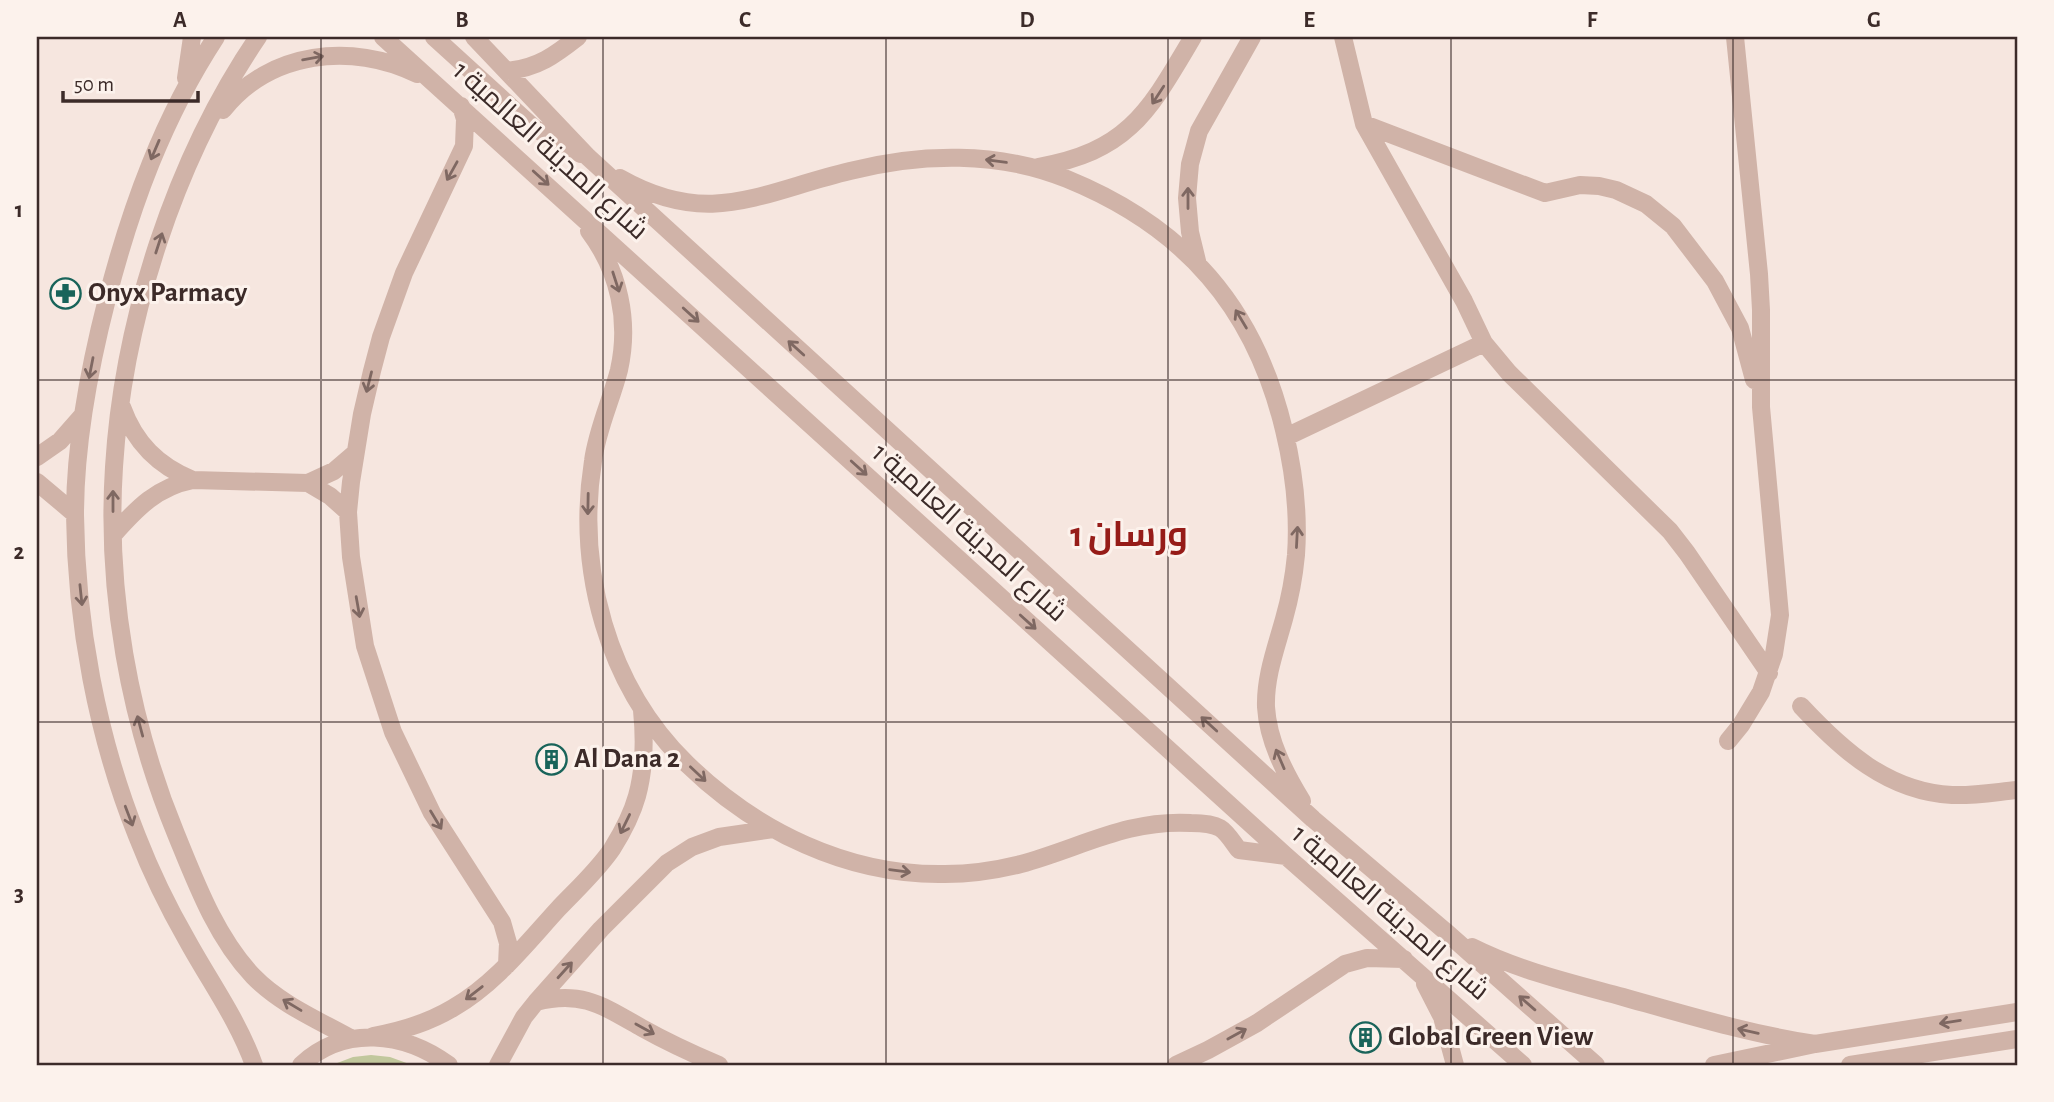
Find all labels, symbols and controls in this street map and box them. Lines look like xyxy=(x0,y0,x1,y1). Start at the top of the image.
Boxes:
text: A xyxy=(173,9,187,32)
text: B xyxy=(455,9,469,32)
text: C xyxy=(739,9,751,32)
text: D xyxy=(1019,9,1035,32)
text: E xyxy=(1303,9,1315,32)
text: F xyxy=(1587,9,1598,32)
text: G xyxy=(1867,9,1881,32)
one-way arrow xyxy=(302,51,324,64)
street label: شارع المدينة العالمية 1 xyxy=(445,56,653,248)
scale bar xyxy=(63,60,198,104)
text: 50 m xyxy=(74,74,114,95)
one-way arrow xyxy=(1150,85,1165,104)
one-way arrow xyxy=(147,139,160,161)
one-way arrow xyxy=(985,154,1008,167)
one-way arrow xyxy=(445,160,458,181)
one-way arrow xyxy=(532,170,549,187)
one-way arrow xyxy=(1181,187,1195,210)
text: 1 xyxy=(15,199,23,222)
one-way arrow xyxy=(154,232,167,254)
one-way arrow xyxy=(610,271,623,293)
pharmacy icon: Onyx Parmacy xyxy=(48,276,82,310)
place label: Onyx Parmacy xyxy=(88,279,248,307)
one-way arrow xyxy=(682,307,700,323)
one-way arrow xyxy=(1234,310,1248,330)
one-way arrow xyxy=(788,339,805,356)
one-way arrow xyxy=(83,356,97,379)
one-way arrow xyxy=(362,370,376,393)
street label: شارع المدينة العالمية 1 xyxy=(864,438,1072,630)
one-way arrow xyxy=(850,460,867,477)
one-way arrow xyxy=(106,490,120,513)
one-way arrow xyxy=(582,493,595,516)
district label: ورسان 1 xyxy=(1070,518,1188,555)
one-way arrow xyxy=(1290,526,1303,549)
text: 2 xyxy=(14,541,25,564)
one-way arrow xyxy=(75,583,88,605)
one-way arrow xyxy=(352,595,365,618)
one-way arrow xyxy=(1019,613,1036,630)
one-way arrow xyxy=(132,716,145,738)
one-way arrow xyxy=(1200,716,1218,732)
building icon: Al Dana 2 xyxy=(534,742,568,776)
place label: Al Dana 2 xyxy=(574,745,680,773)
one-way arrow xyxy=(1273,749,1286,770)
one-way arrow xyxy=(689,766,707,782)
one-way arrow xyxy=(124,805,137,827)
one-way arrow xyxy=(429,809,443,829)
one-way arrow xyxy=(617,813,631,834)
street label: شارع المدينة العالمية 1 xyxy=(1284,819,1495,1008)
one-way arrow xyxy=(888,865,911,878)
text: 3 xyxy=(14,883,24,906)
one-way arrow xyxy=(557,961,573,979)
one-way arrow xyxy=(465,986,484,1001)
one-way arrow xyxy=(1519,996,1537,1012)
one-way arrow xyxy=(283,998,303,1012)
one-way arrow xyxy=(1939,1016,1962,1029)
building icon: Global Green View xyxy=(1348,1020,1382,1054)
one-way arrow xyxy=(634,1023,655,1036)
place label: Global Green View xyxy=(1388,1023,1594,1051)
one-way arrow xyxy=(1737,1024,1760,1038)
one-way arrow xyxy=(1226,1027,1246,1041)

